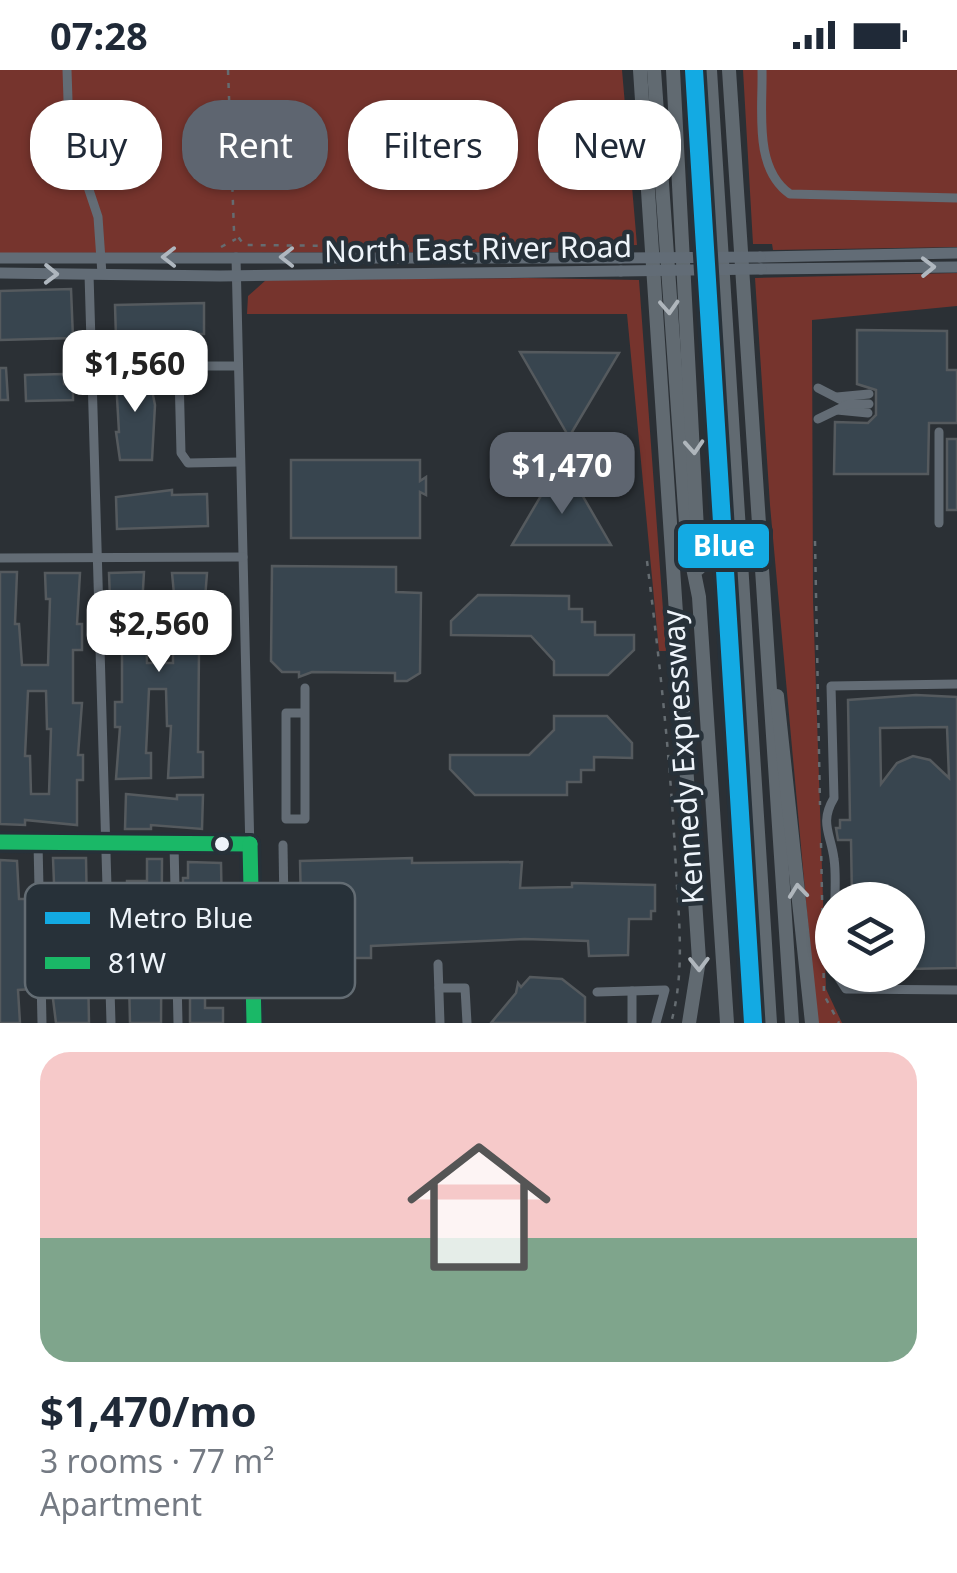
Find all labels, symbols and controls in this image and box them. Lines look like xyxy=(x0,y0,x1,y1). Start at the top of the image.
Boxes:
text: 07:28 xyxy=(50,9,148,61)
chip: Buy xyxy=(30,100,162,190)
chip: Rent xyxy=(182,100,328,190)
chip: Filters xyxy=(348,100,518,190)
chip: New xyxy=(538,100,681,190)
street label: North East River Road xyxy=(324,225,632,271)
one-way arrow xyxy=(160,246,176,268)
one-way arrow xyxy=(278,246,294,268)
one-way arrow xyxy=(922,256,937,278)
one-way arrow xyxy=(44,263,60,285)
one-way arrow xyxy=(658,300,679,316)
pin: $1,560 xyxy=(54,330,216,415)
text: $1,560 xyxy=(85,341,185,384)
pin: $1,470 xyxy=(481,432,643,517)
one-way arrow xyxy=(683,439,704,455)
text: $1,470 xyxy=(512,443,612,486)
line badge: Blue xyxy=(676,522,771,570)
text: Blue xyxy=(693,526,755,564)
pin: $2,560 xyxy=(78,590,240,675)
text: $2,560 xyxy=(109,601,209,644)
street label: Kennedy Expressway xyxy=(651,608,713,906)
unlabelled marker xyxy=(212,834,232,854)
map controls xyxy=(815,882,925,992)
button: layers xyxy=(815,882,925,992)
legend xyxy=(25,883,355,998)
one-way arrow xyxy=(788,883,809,899)
text: Metro Blue xyxy=(108,898,253,936)
text: 81W xyxy=(108,943,166,981)
one-way arrow xyxy=(688,956,709,972)
icon: home xyxy=(389,1117,569,1297)
text: $1,470/mo xyxy=(40,1382,257,1439)
text: 3 rooms · 77 m² xyxy=(40,1439,274,1482)
text: Apartment xyxy=(40,1482,202,1525)

